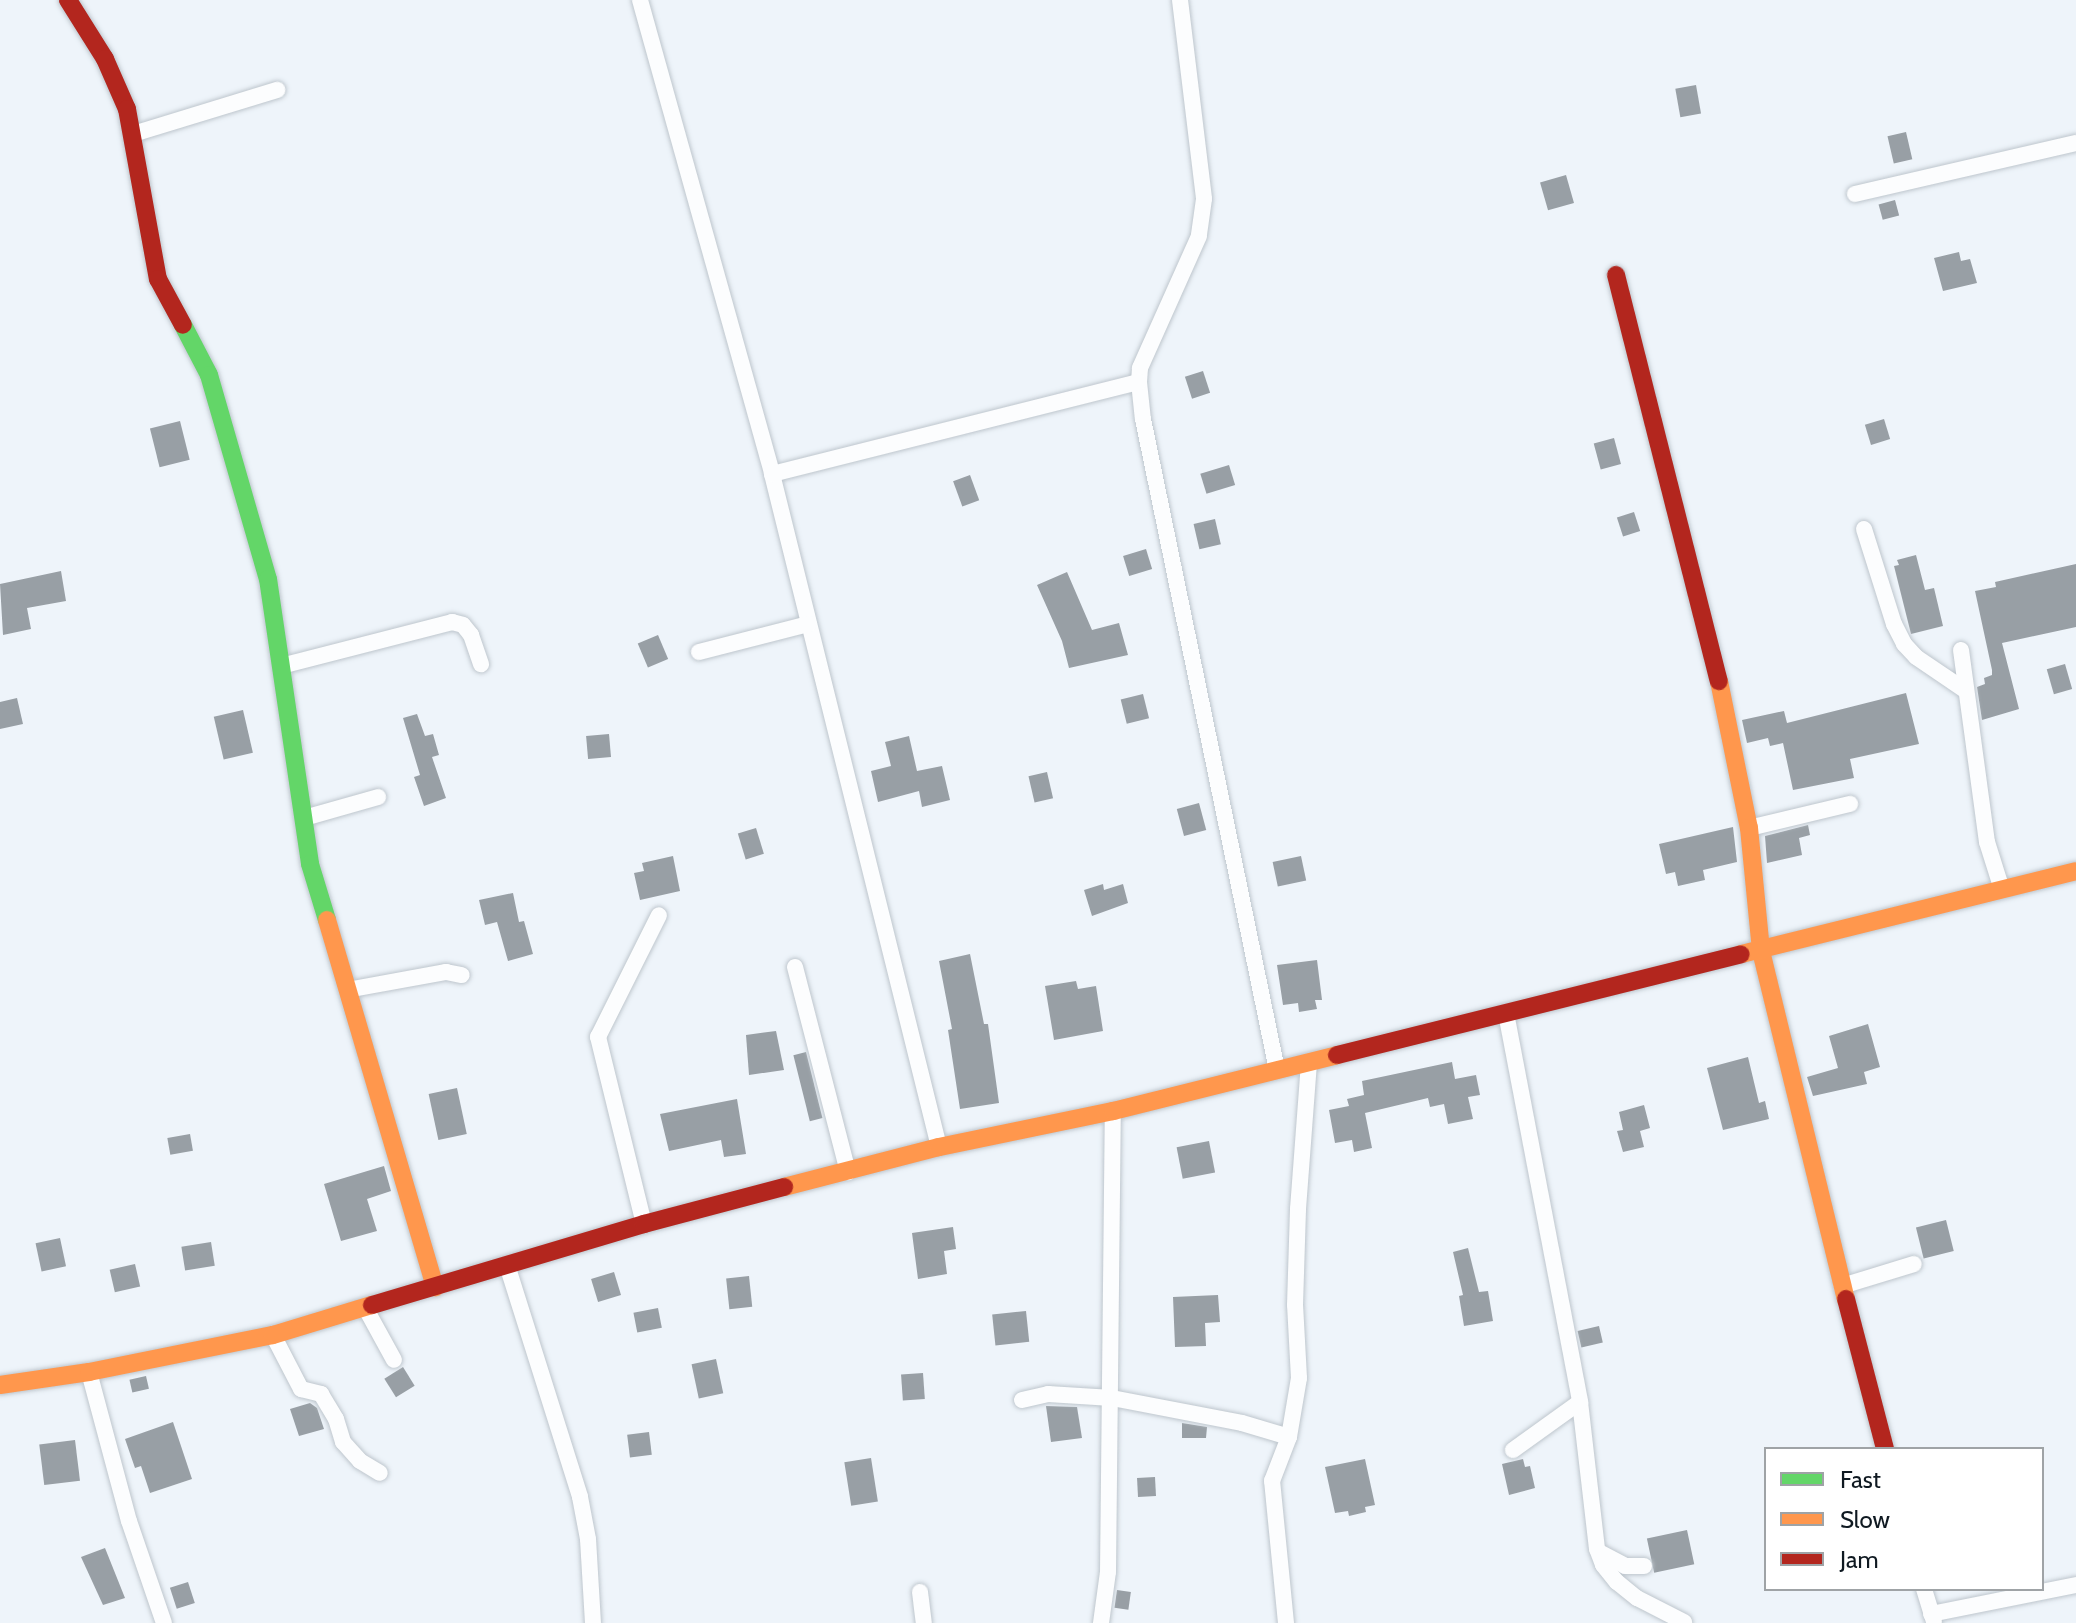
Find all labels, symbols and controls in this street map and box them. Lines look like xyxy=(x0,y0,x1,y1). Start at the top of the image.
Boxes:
legend xyxy=(1764,1447,2044,1591)
text: Fast xyxy=(1840,1465,1881,1494)
text: Slow xyxy=(1840,1505,1890,1534)
text: Jam xyxy=(1840,1545,1878,1574)

